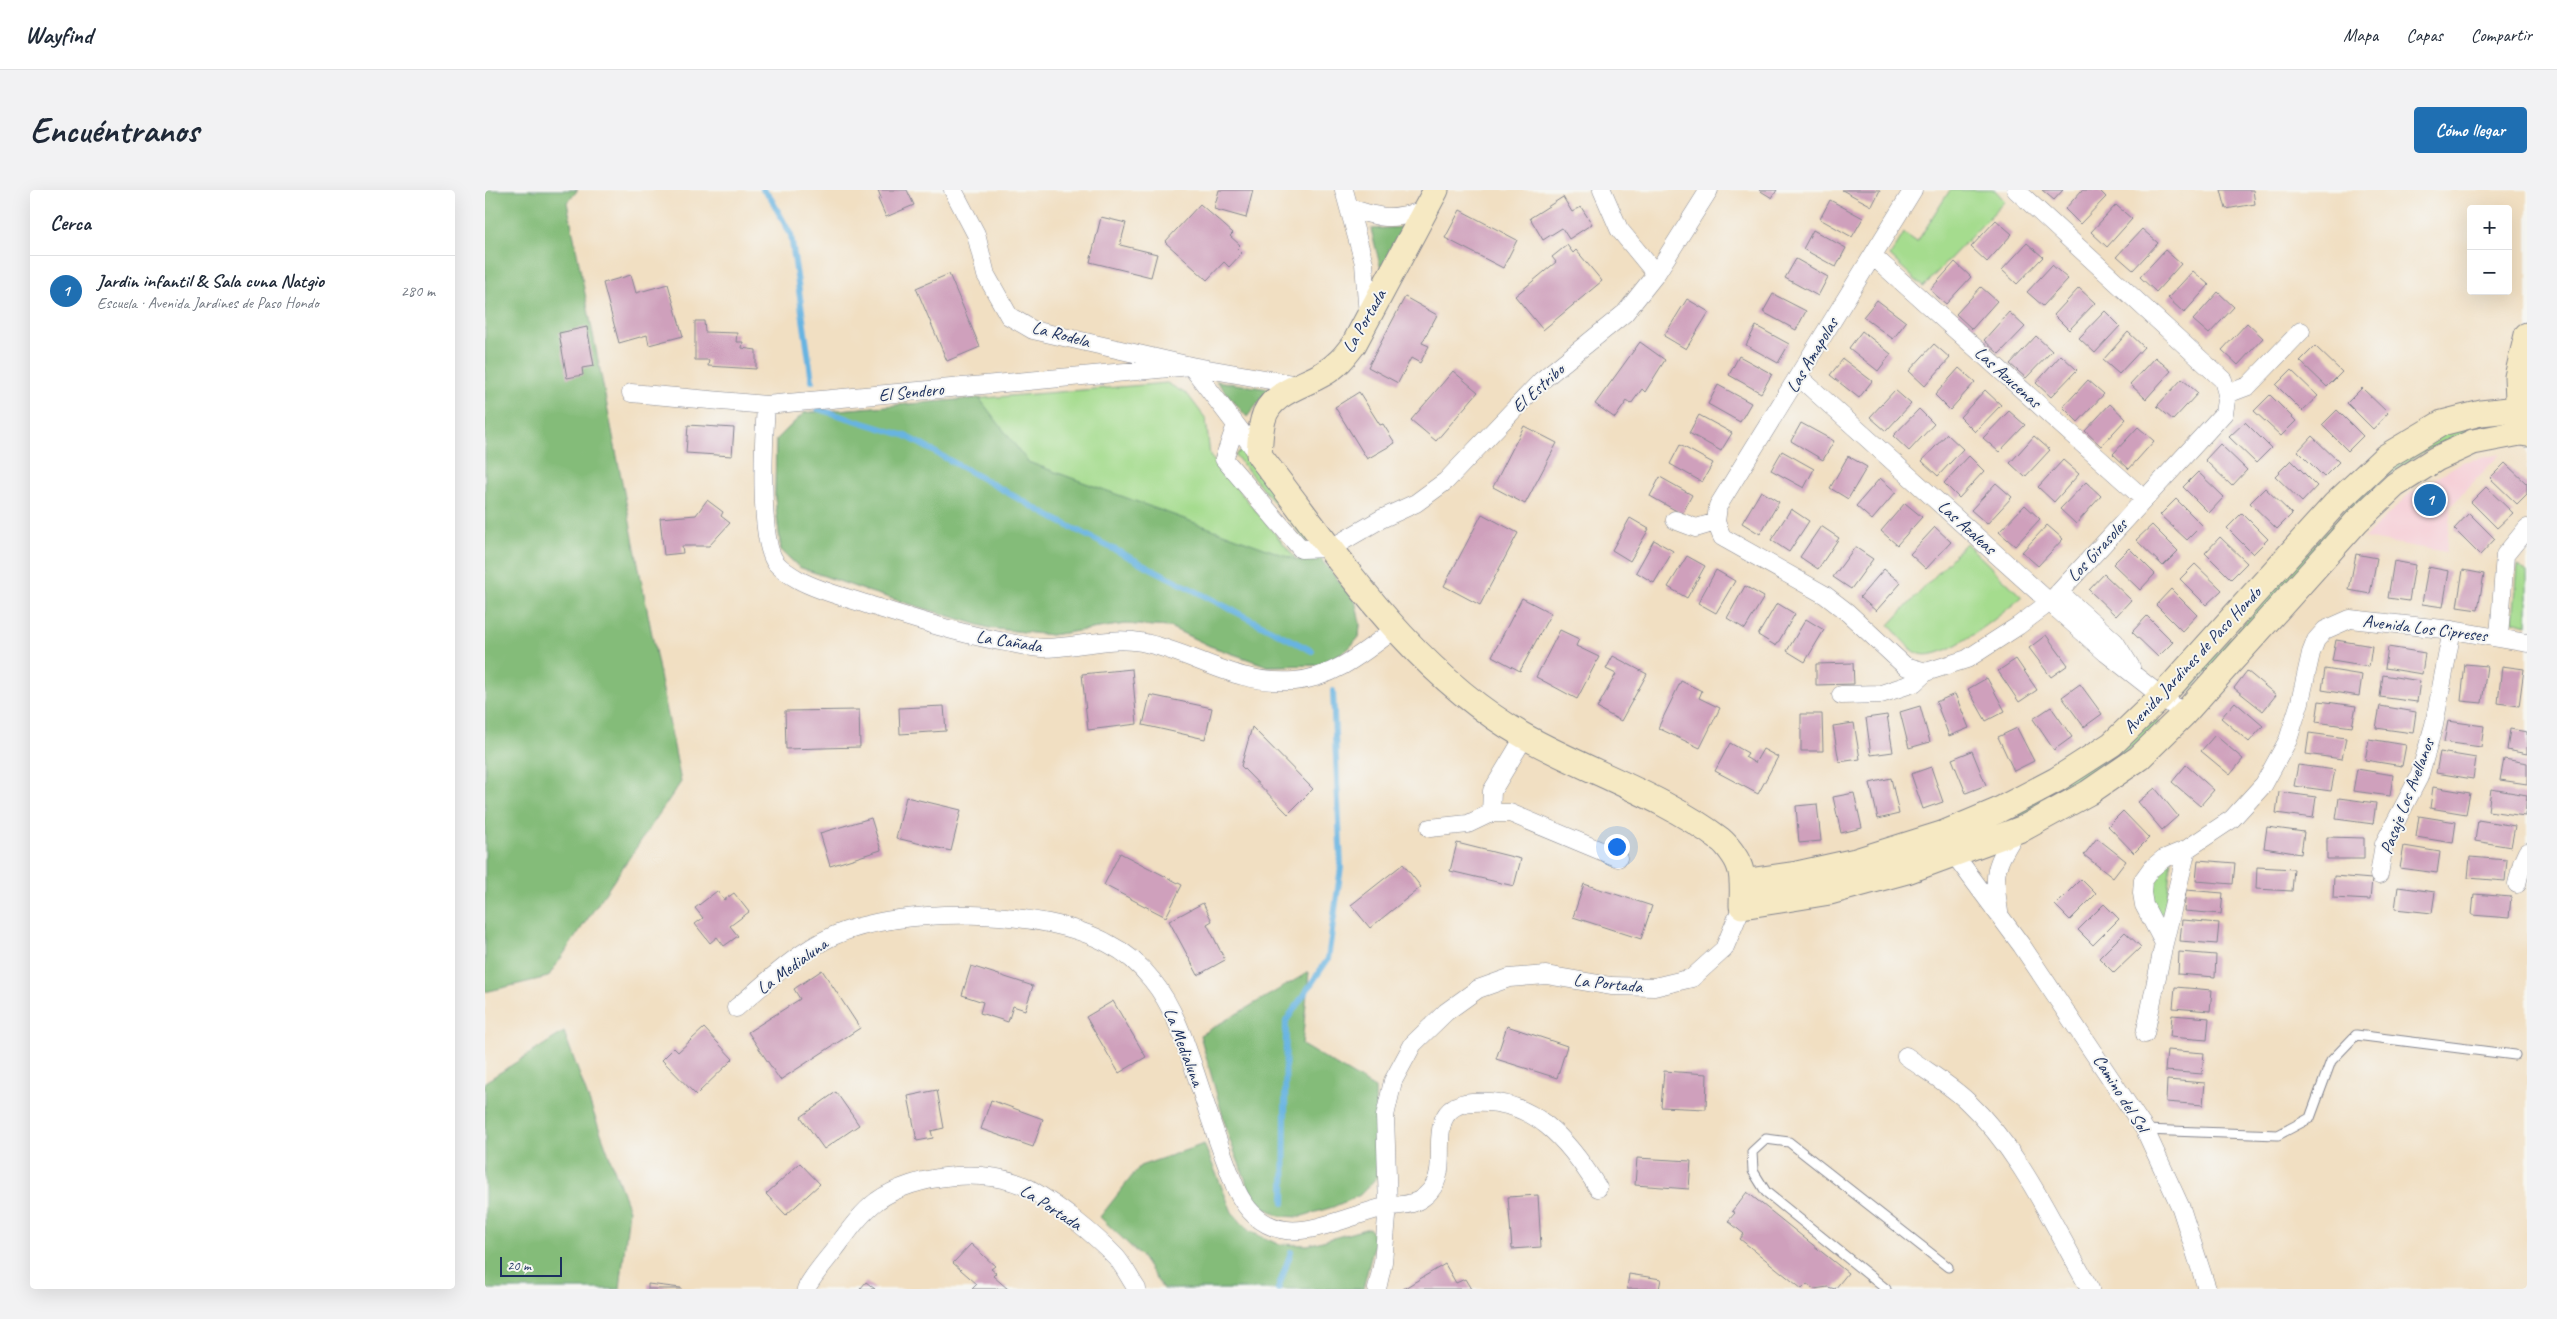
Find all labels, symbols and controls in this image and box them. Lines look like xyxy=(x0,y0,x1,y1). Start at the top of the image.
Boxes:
text: Wayfind xyxy=(25,20,92,50)
text: Mapa xyxy=(2343,24,2378,46)
text: Capas xyxy=(2406,24,2443,46)
text: Compartir xyxy=(2471,24,2532,46)
button: Cómo llegar xyxy=(2414,107,2527,153)
text: Encuéntranos xyxy=(30,108,199,153)
map controls xyxy=(2467,205,2512,295)
button: + xyxy=(2467,205,2512,250)
text: Cerca xyxy=(50,210,91,236)
button: − xyxy=(2467,250,2512,295)
text: Jardin infantil & Sala cuna Natgio xyxy=(97,269,324,293)
text: 1 xyxy=(62,281,70,301)
text: 280 m xyxy=(401,281,435,301)
street label: La Portada xyxy=(1337,285,1391,356)
text: Escuela · Avenida Jardines de Paso Hondo xyxy=(97,293,319,313)
street label: Las Amapolas xyxy=(1781,312,1844,396)
street label: La Rodela xyxy=(1030,316,1093,353)
street label: Las Azucenas xyxy=(1970,341,2047,414)
street label: El Estribo xyxy=(1507,358,1570,417)
street label: El Sendero xyxy=(878,377,946,406)
pin: 1 xyxy=(2414,481,2446,519)
street label: Las Azaleas xyxy=(1933,495,2002,560)
street label: Los Girasoles xyxy=(2062,513,2133,586)
street label: Avenida Jardines de Paso Hondo xyxy=(2118,581,2267,738)
street label: Avenida Los Cipreses xyxy=(2362,609,2490,647)
street label: La Cañada xyxy=(975,625,1045,657)
street label: Pasaje Los Avellanos xyxy=(2375,733,2440,857)
your location xyxy=(1604,834,1630,860)
street label: La Medialuna xyxy=(752,932,833,999)
street label: La Portada xyxy=(1572,968,1645,998)
street label: La Medialuna xyxy=(1159,1005,1210,1091)
street label: Camino del Sol xyxy=(2089,1050,2155,1138)
street label: La Portada xyxy=(1016,1179,1087,1236)
scale bar xyxy=(500,1254,563,1277)
text: 20 m xyxy=(507,1257,531,1274)

